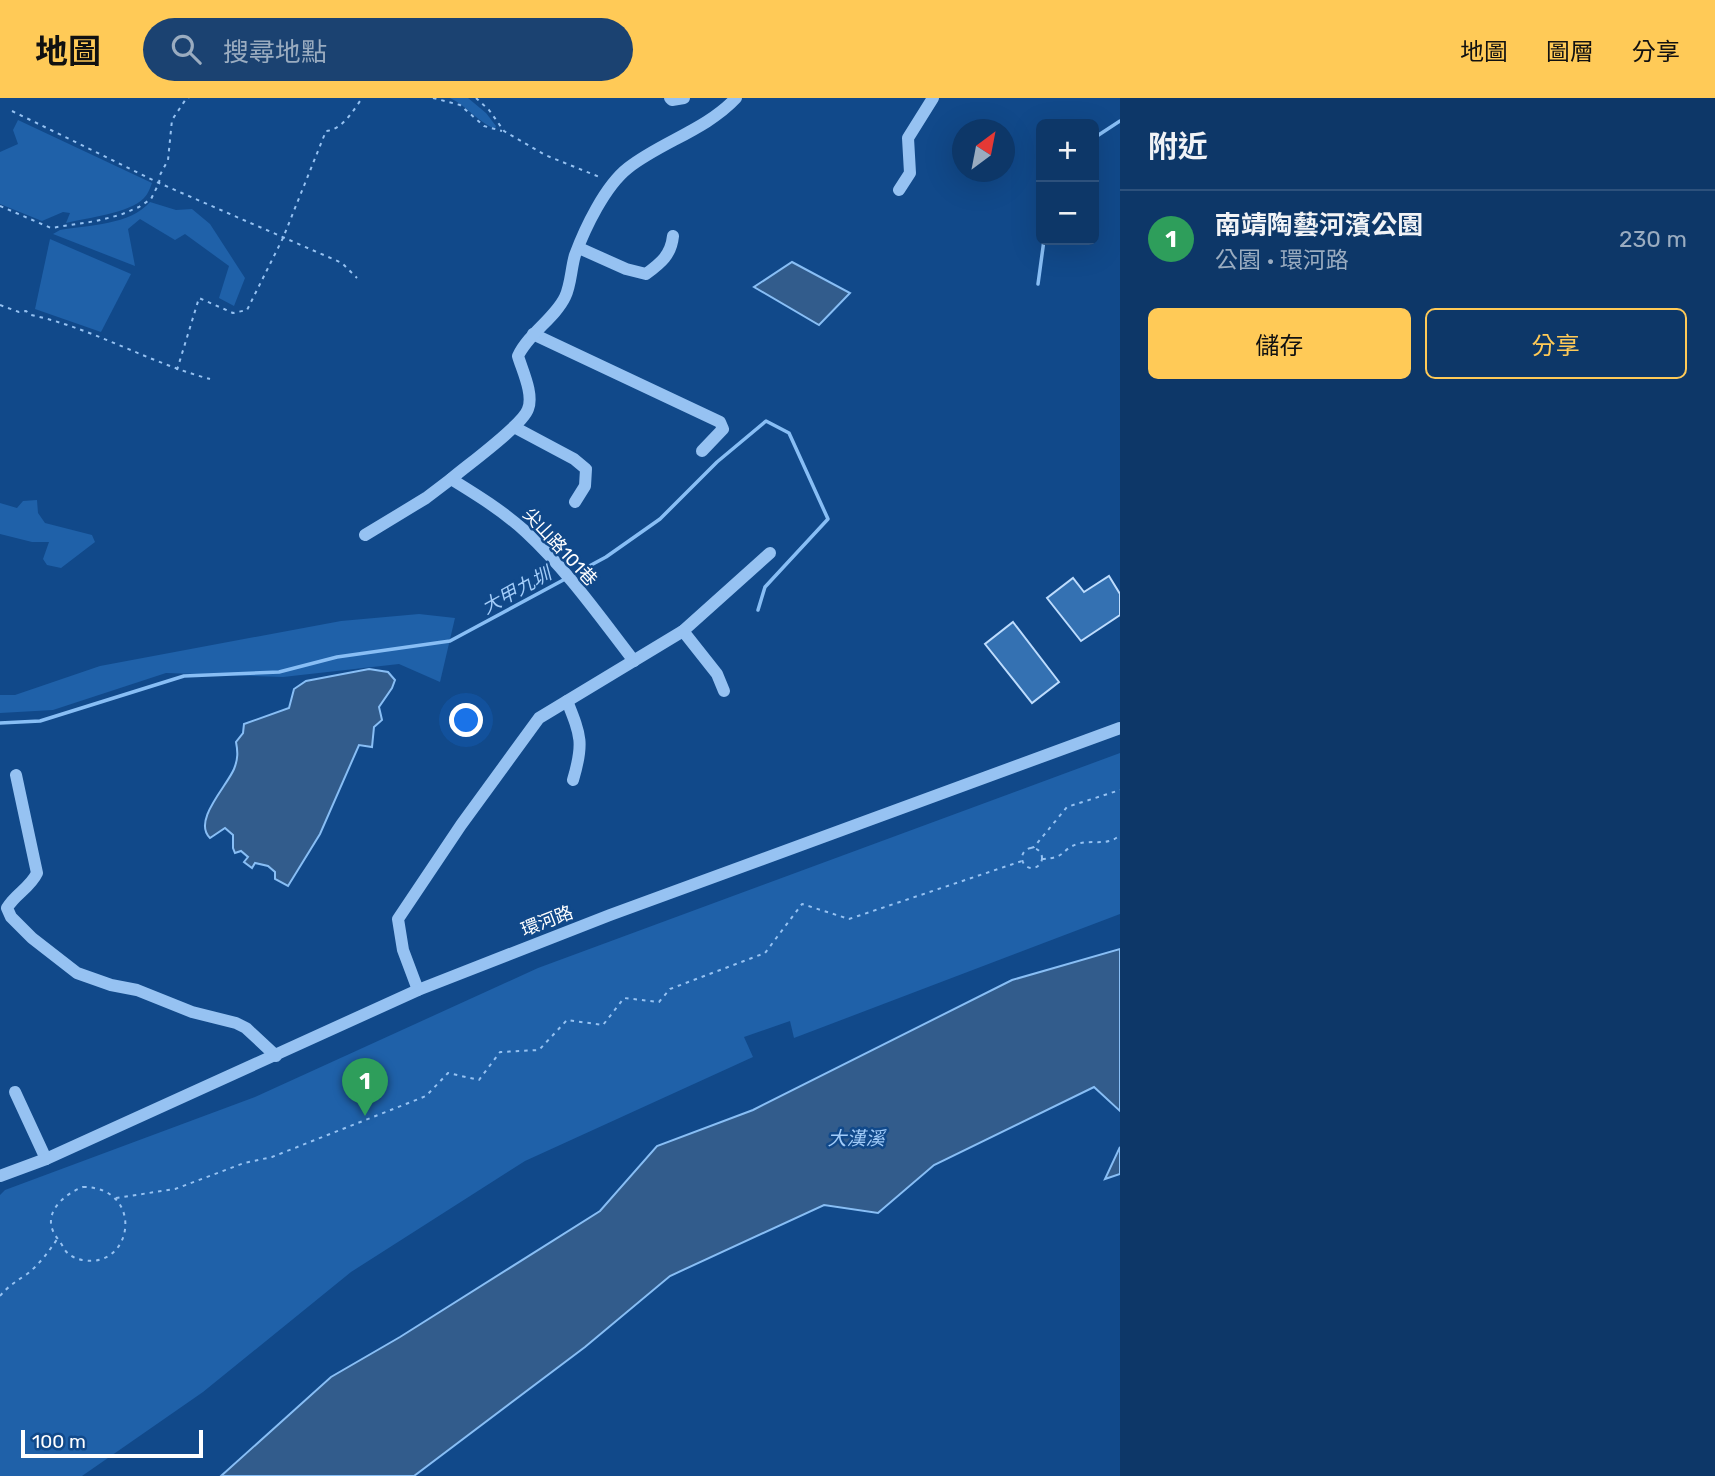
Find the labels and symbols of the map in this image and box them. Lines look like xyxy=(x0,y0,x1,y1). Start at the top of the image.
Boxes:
north arrow xyxy=(952,119,1015,182)
street label: 尖山路101巷 xyxy=(518,503,602,591)
water label: 大甲九圳 xyxy=(477,561,558,619)
your location xyxy=(449,703,483,737)
street label: 環河路 xyxy=(518,901,576,941)
pin: 1 xyxy=(342,1058,388,1116)
water label: 大漢溪 xyxy=(827,1127,887,1150)
scale bar xyxy=(21,1427,203,1459)

